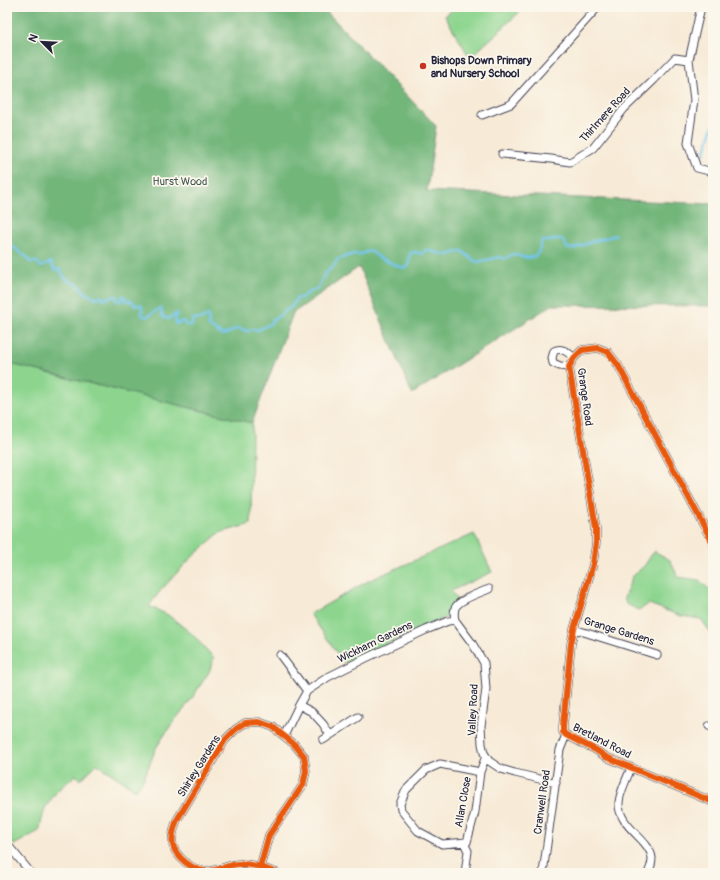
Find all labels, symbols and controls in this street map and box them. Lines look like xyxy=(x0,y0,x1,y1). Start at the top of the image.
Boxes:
north arrow xyxy=(22,22,62,62)
text: N xyxy=(26,32,41,44)
place label: Bishops Down Primary and Nursery School xyxy=(431,54,532,80)
marker: Bishops Down Primary and Nursery School xyxy=(418,61,428,71)
street label: Thirlmere Road xyxy=(577,85,633,145)
park label: Hurst Wood xyxy=(153,175,207,188)
street label: Grange Road xyxy=(575,367,595,427)
street label: Grange Gardens xyxy=(582,614,656,648)
street label: Wickham Gardens xyxy=(335,618,415,666)
street label: Valley Road xyxy=(465,684,481,736)
street label: Bretland Road xyxy=(571,721,633,761)
street label: Shirley Gardens xyxy=(175,733,223,799)
street label: Cranwell Road xyxy=(531,769,553,835)
street label: Allan Close xyxy=(452,775,474,828)

